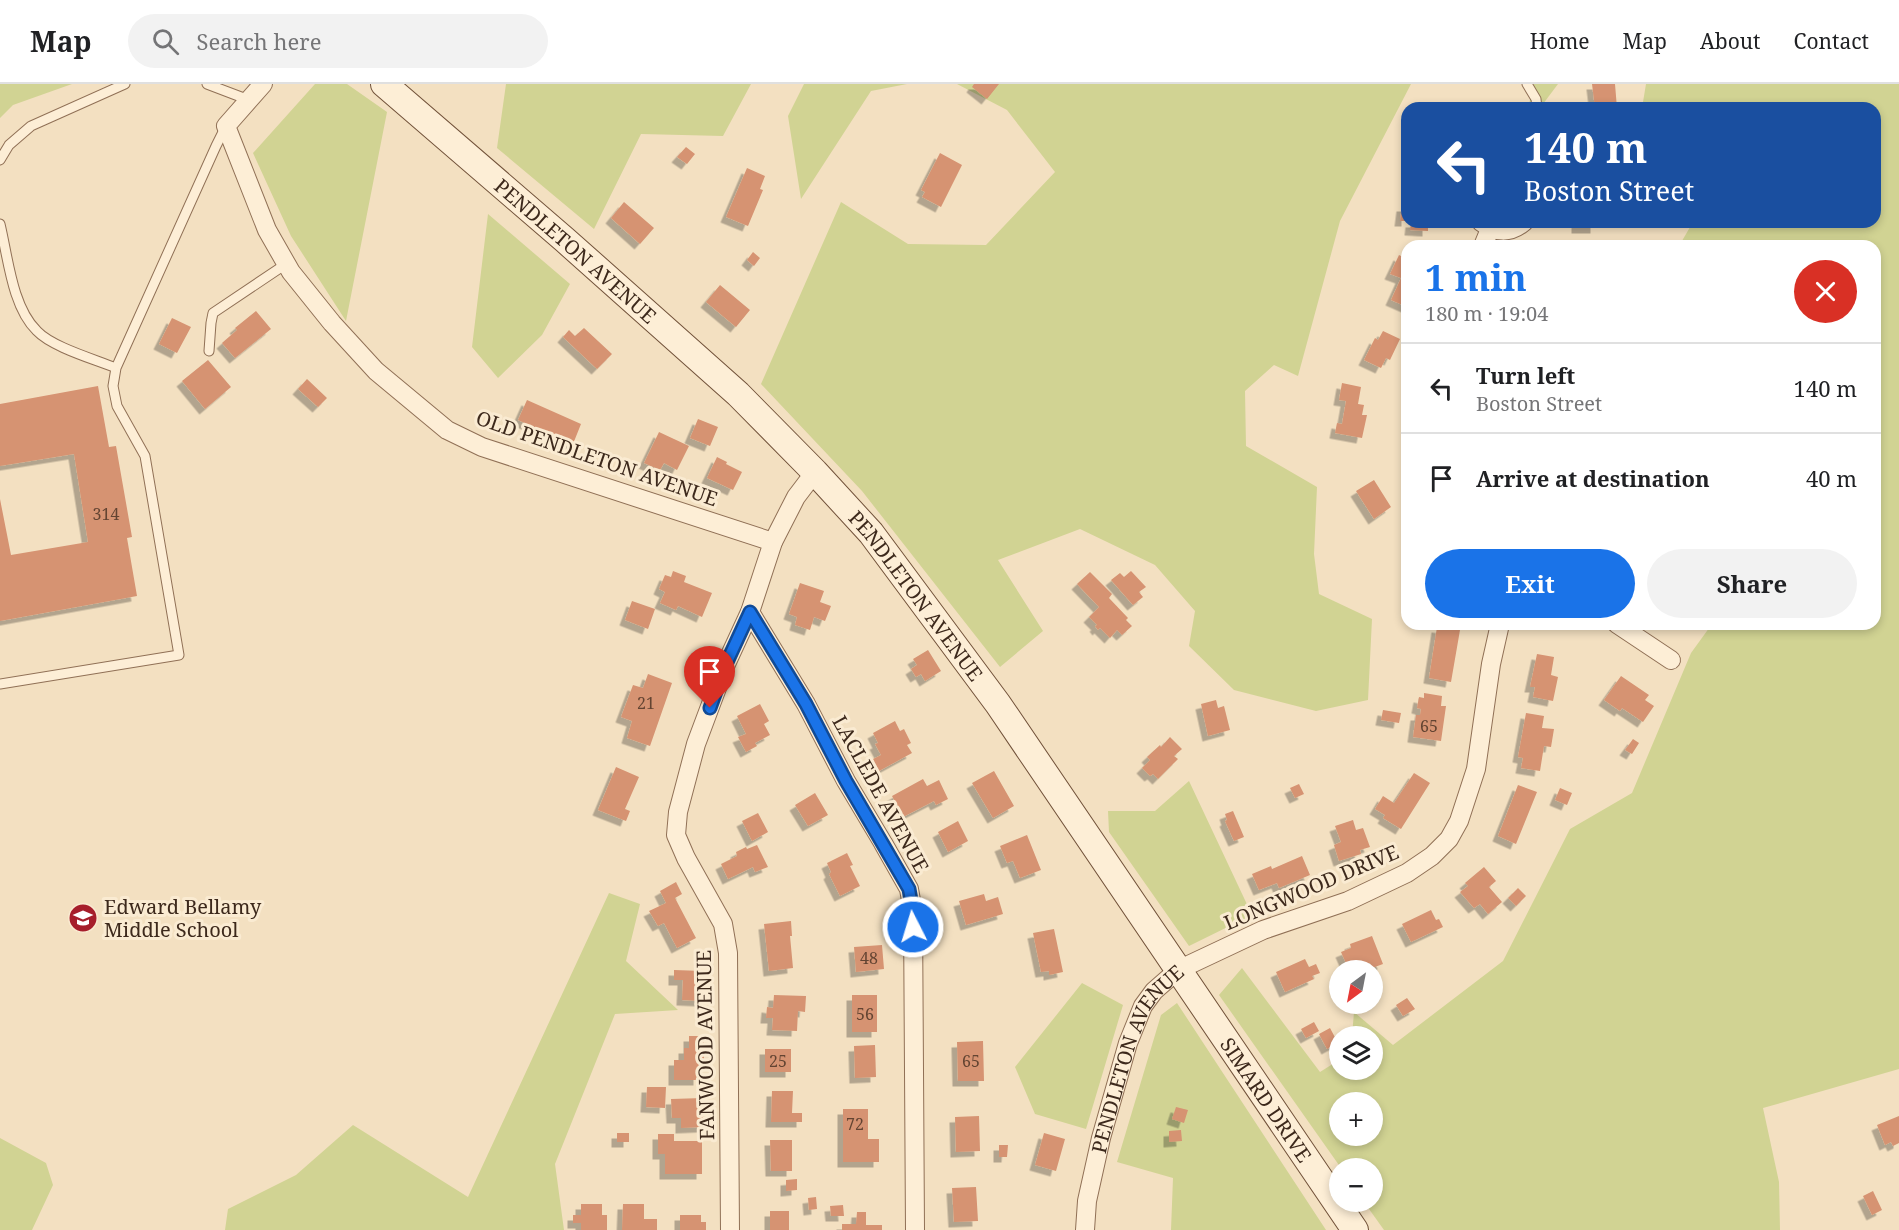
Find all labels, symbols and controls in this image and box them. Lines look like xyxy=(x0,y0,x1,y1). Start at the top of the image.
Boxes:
search box xyxy=(128,14,548,68)
text: Map xyxy=(30,22,92,60)
icon: search xyxy=(149,25,182,58)
text: Search here xyxy=(197,26,321,56)
text: Home xyxy=(1530,27,1590,55)
text: Map xyxy=(1623,27,1667,55)
text: About xyxy=(1700,27,1761,55)
text: Contact xyxy=(1794,27,1869,55)
text: 140 m xyxy=(1524,118,1648,175)
icon: left xyxy=(1425,126,1503,204)
street label: PENDLETON AVENUE xyxy=(489,172,663,329)
text: Boston Street xyxy=(1524,172,1694,209)
text: 1 min xyxy=(1425,253,1527,302)
button: close xyxy=(1794,260,1857,323)
text: 180 m · 19:04 xyxy=(1425,300,1548,327)
text: Turn left xyxy=(1476,360,1575,390)
icon: left xyxy=(1425,372,1458,405)
text: 140 m xyxy=(1794,373,1857,403)
text: Boston Street xyxy=(1476,390,1602,417)
street label: OLD PENDLETON AVENUE xyxy=(473,404,721,512)
icon: arrive xyxy=(1425,462,1458,495)
text: Arrive at destination xyxy=(1476,463,1710,493)
text: 40 m xyxy=(1806,463,1857,493)
house number: 314 xyxy=(93,503,119,525)
street label: PENDLETON AVENUE xyxy=(843,504,989,686)
button: Exit xyxy=(1425,549,1635,618)
button: Share xyxy=(1647,549,1857,618)
pin xyxy=(684,646,735,708)
icon: arrive xyxy=(693,655,726,688)
house number: 21 xyxy=(637,692,655,714)
street label: LACLEDE AVENUE xyxy=(827,710,935,878)
house number: 65 xyxy=(1420,715,1438,737)
street label: LONGWOOD DRIVE xyxy=(1219,838,1403,936)
place label: Edward Bellamy Middle School xyxy=(104,893,262,943)
position arrow xyxy=(881,895,945,959)
school or university icon: Edward Bellamy Middle School xyxy=(67,902,99,934)
house number: 48 xyxy=(860,947,878,969)
street label: FANWOOD AVENUE xyxy=(690,950,720,1140)
street label: PENDLETON AVENUE xyxy=(1085,958,1189,1156)
north arrow xyxy=(1329,960,1383,1014)
map controls xyxy=(1329,960,1383,1212)
house number: 56 xyxy=(856,1003,874,1025)
button: layers xyxy=(1329,1026,1383,1080)
street label: SIMARD DRIVE xyxy=(1215,1032,1318,1167)
house number: 25 xyxy=(769,1050,787,1072)
house number: 65 xyxy=(962,1050,980,1072)
button: + xyxy=(1329,1092,1383,1146)
house number: 72 xyxy=(846,1113,864,1135)
button: − xyxy=(1329,1158,1383,1212)

